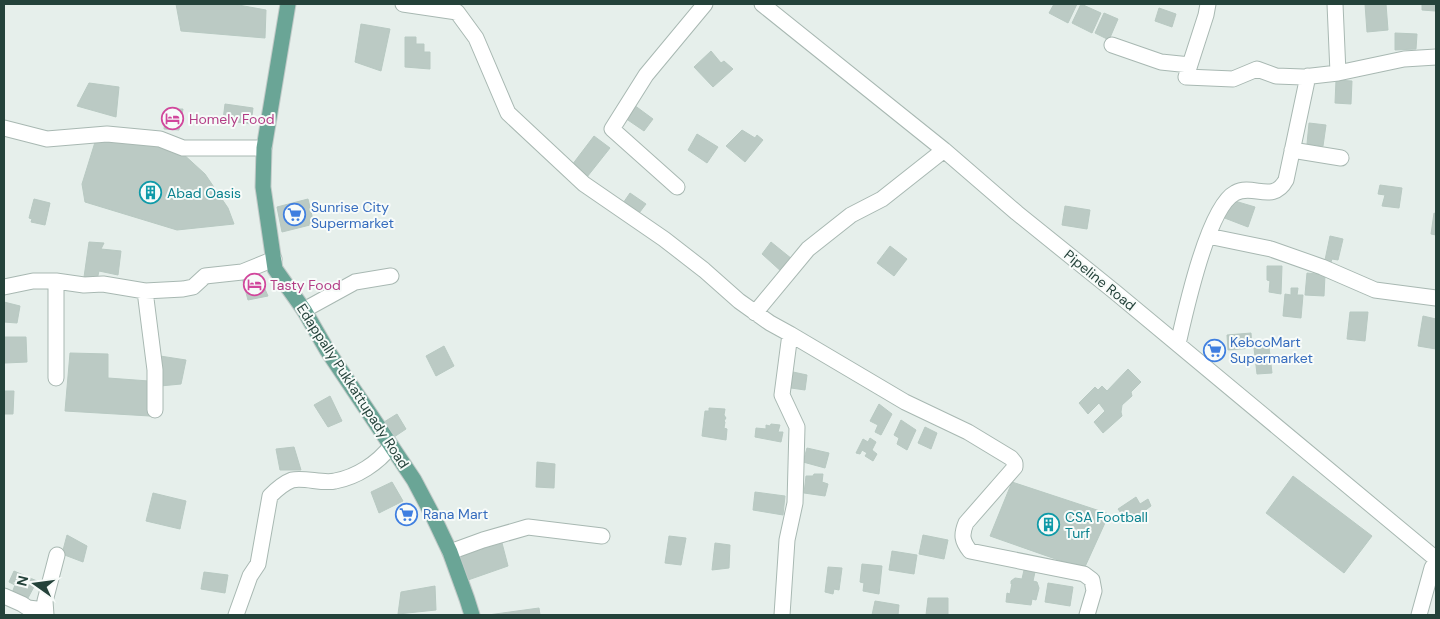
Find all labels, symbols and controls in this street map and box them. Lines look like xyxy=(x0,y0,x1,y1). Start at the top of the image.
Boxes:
hotel icon: Homely Food xyxy=(161,107,185,131)
place label: Homely Food xyxy=(189,110,274,128)
building icon: Abad Oasis xyxy=(139,181,163,205)
place label: Abad Oasis xyxy=(167,184,241,202)
place label: Sunrise City Supermarket xyxy=(311,198,394,232)
supermarket icon: Sunrise City Supermarket xyxy=(283,203,307,227)
street label: Pipeline Road xyxy=(1061,246,1139,314)
hotel icon: Tasty Food xyxy=(242,273,266,297)
place label: Tasty Food xyxy=(270,276,341,294)
street label: Edappally Pukkattupady Road xyxy=(293,300,413,472)
place label: KebcoMart Supermarket xyxy=(1230,333,1313,367)
supermarket icon: KebcoMart Supermarket xyxy=(1202,338,1226,362)
supermarket icon: Rana Mart xyxy=(395,502,419,526)
place label: Rana Mart xyxy=(423,505,488,523)
place label: CSA Football Turf xyxy=(1065,508,1148,542)
building icon: CSA Football Turf xyxy=(1037,513,1061,537)
north arrow xyxy=(10,559,60,609)
text: N xyxy=(12,574,32,588)

